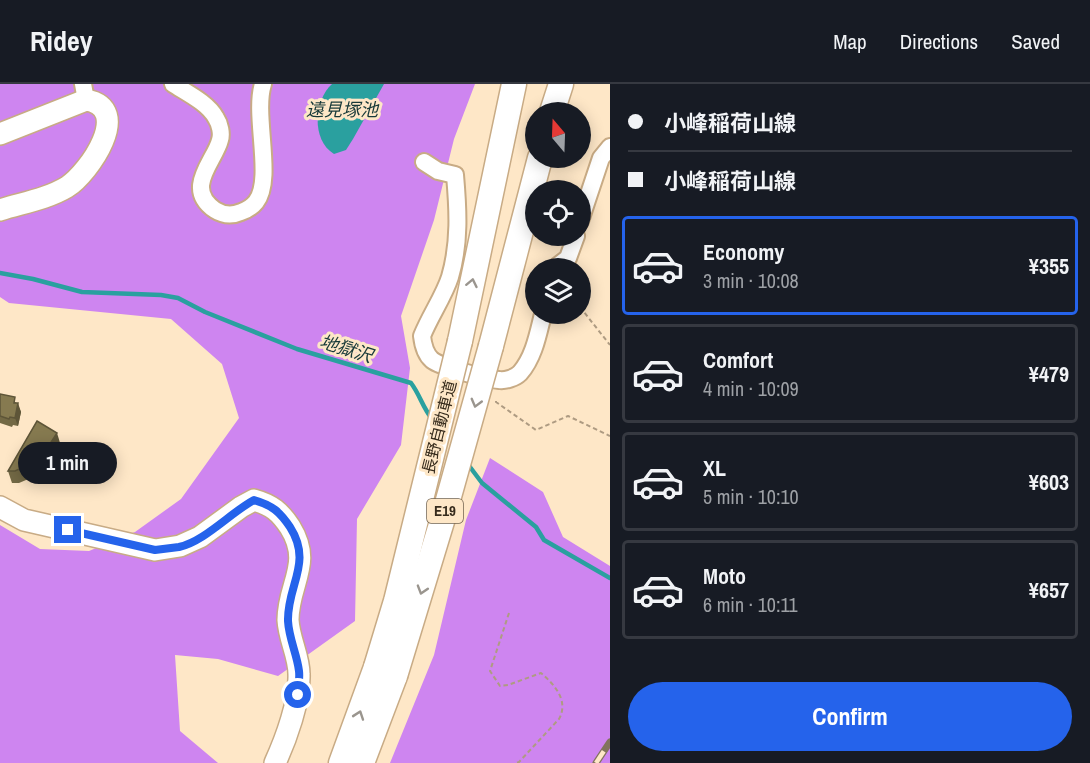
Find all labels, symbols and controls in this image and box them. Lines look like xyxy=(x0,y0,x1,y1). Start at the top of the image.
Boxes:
text: Ridey xyxy=(30,22,93,60)
text: Map xyxy=(833,27,867,56)
text: Directions xyxy=(900,27,978,56)
text: Saved xyxy=(1011,27,1060,56)
water label: 遠見塚池 xyxy=(306,97,380,122)
north arrow xyxy=(525,102,591,168)
map controls xyxy=(525,102,591,324)
text: 小峰稲荷山線 xyxy=(664,108,796,138)
text: 小峰稲荷山線 xyxy=(664,166,796,196)
button: locate xyxy=(525,180,591,246)
text: Economy xyxy=(703,237,784,267)
icon: car xyxy=(631,239,685,293)
text: ¥355 xyxy=(1029,251,1069,281)
button: layers xyxy=(525,258,591,324)
text: 3 min · 10:08 xyxy=(703,267,799,294)
one-way arrow xyxy=(464,279,477,289)
water label: 地獄沢 xyxy=(317,329,378,369)
text: Comfort xyxy=(703,345,773,375)
icon: car xyxy=(631,347,685,401)
text: ¥479 xyxy=(1029,359,1069,389)
text: 4 min · 10:09 xyxy=(703,375,799,402)
street label: 長野自動車道 xyxy=(417,378,461,476)
one-way arrow xyxy=(470,397,483,407)
callout: 1 min xyxy=(19,443,118,485)
text: 1 min xyxy=(46,449,89,476)
text: XL xyxy=(703,453,726,483)
icon: car xyxy=(631,455,685,509)
text: ¥603 xyxy=(1029,467,1069,497)
text: 5 min · 10:10 xyxy=(703,483,799,510)
road number: E19 xyxy=(427,499,463,523)
route end xyxy=(54,516,81,543)
text: Moto xyxy=(703,561,746,591)
icon: car xyxy=(631,563,685,617)
text: ¥657 xyxy=(1029,575,1069,605)
one-way arrow xyxy=(417,584,429,595)
text: 6 min · 10:11 xyxy=(703,591,798,618)
route start xyxy=(284,681,311,708)
button: Confirm xyxy=(628,682,1072,751)
one-way arrow xyxy=(351,710,364,721)

